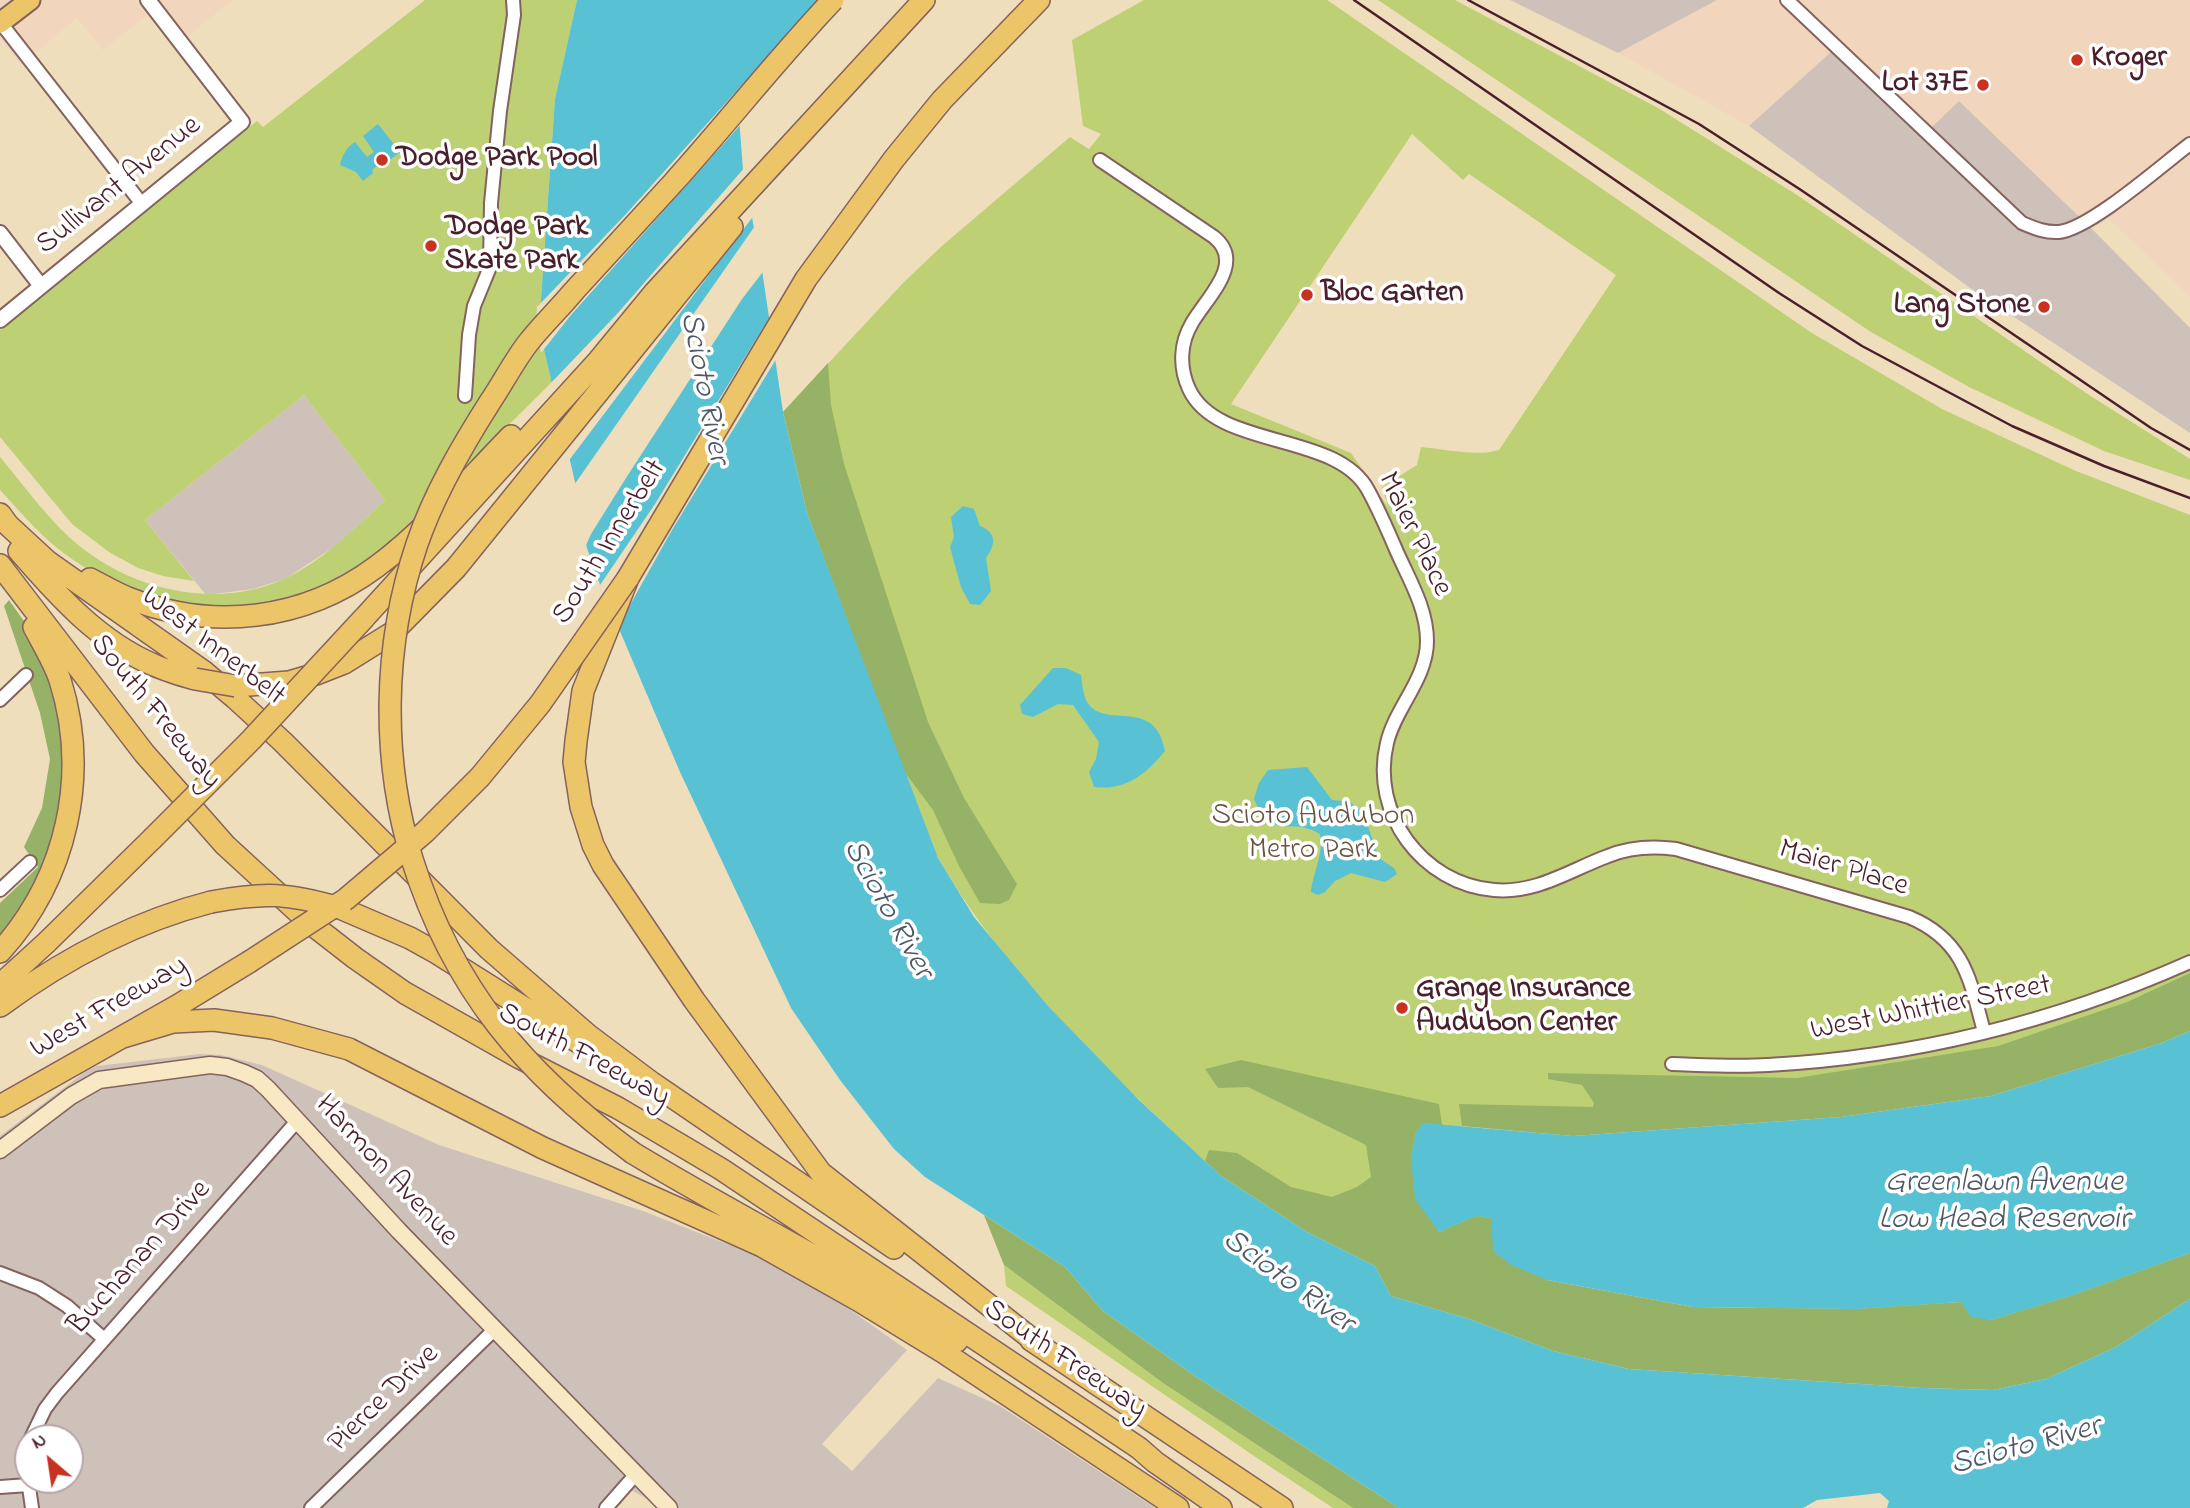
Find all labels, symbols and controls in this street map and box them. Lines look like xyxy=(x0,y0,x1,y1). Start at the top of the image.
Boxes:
place label: Kroger xyxy=(2091,42,2167,78)
marker: Kroger xyxy=(2069,52,2085,68)
place label: Lot 37E xyxy=(1882,67,1969,103)
marker: Lot 37E xyxy=(1975,77,1991,93)
street label: Sullivant Avenue xyxy=(30,110,210,264)
place label: Dodge Park Pool xyxy=(396,142,598,178)
marker: Dodge Park Pool xyxy=(374,152,390,168)
place label: Dodge Park Skate Park xyxy=(445,211,588,282)
marker: Dodge Park Skate Park xyxy=(423,238,439,254)
place label: Bloc Garten xyxy=(1321,277,1463,313)
marker: Bloc Garten xyxy=(1299,287,1315,303)
place label: Lang Stone xyxy=(1894,289,2030,325)
marker: Lang Stone xyxy=(2036,299,2052,315)
water label: Scioto River xyxy=(669,309,735,467)
street label: South Innerbelt xyxy=(546,454,676,632)
street label: Maier Place xyxy=(1368,467,1458,603)
street label: West Innerbelt xyxy=(133,580,291,716)
street label: South Freeway xyxy=(80,628,228,798)
park label: Scioto Audubon Metro Park xyxy=(1212,800,1414,870)
street label: Maier Place xyxy=(1774,833,1912,907)
water label: Scioto River xyxy=(832,834,940,986)
street label: West Freeway xyxy=(25,950,195,1068)
street label: West Whittier Street xyxy=(1808,969,2054,1051)
place label: Grange Insurance Audubon Center xyxy=(1416,973,1631,1044)
street label: South Freeway xyxy=(491,997,675,1117)
marker: Grange Insurance Audubon Center xyxy=(1394,1000,1410,1016)
street label: Harmon Avenue xyxy=(306,1089,464,1255)
water label: Greenlawn Avenue Low Head Reservoir xyxy=(1879,1166,2129,1241)
street label: Buchanan Drive xyxy=(62,1174,220,1344)
water label: Scioto River xyxy=(1214,1222,1360,1344)
street label: South Freeway xyxy=(975,1293,1153,1429)
street label: Pierce Drive xyxy=(322,1338,448,1462)
water label: Scioto River xyxy=(1947,1410,2105,1486)
north arrow xyxy=(14,1424,84,1494)
text: N xyxy=(27,1427,52,1457)

